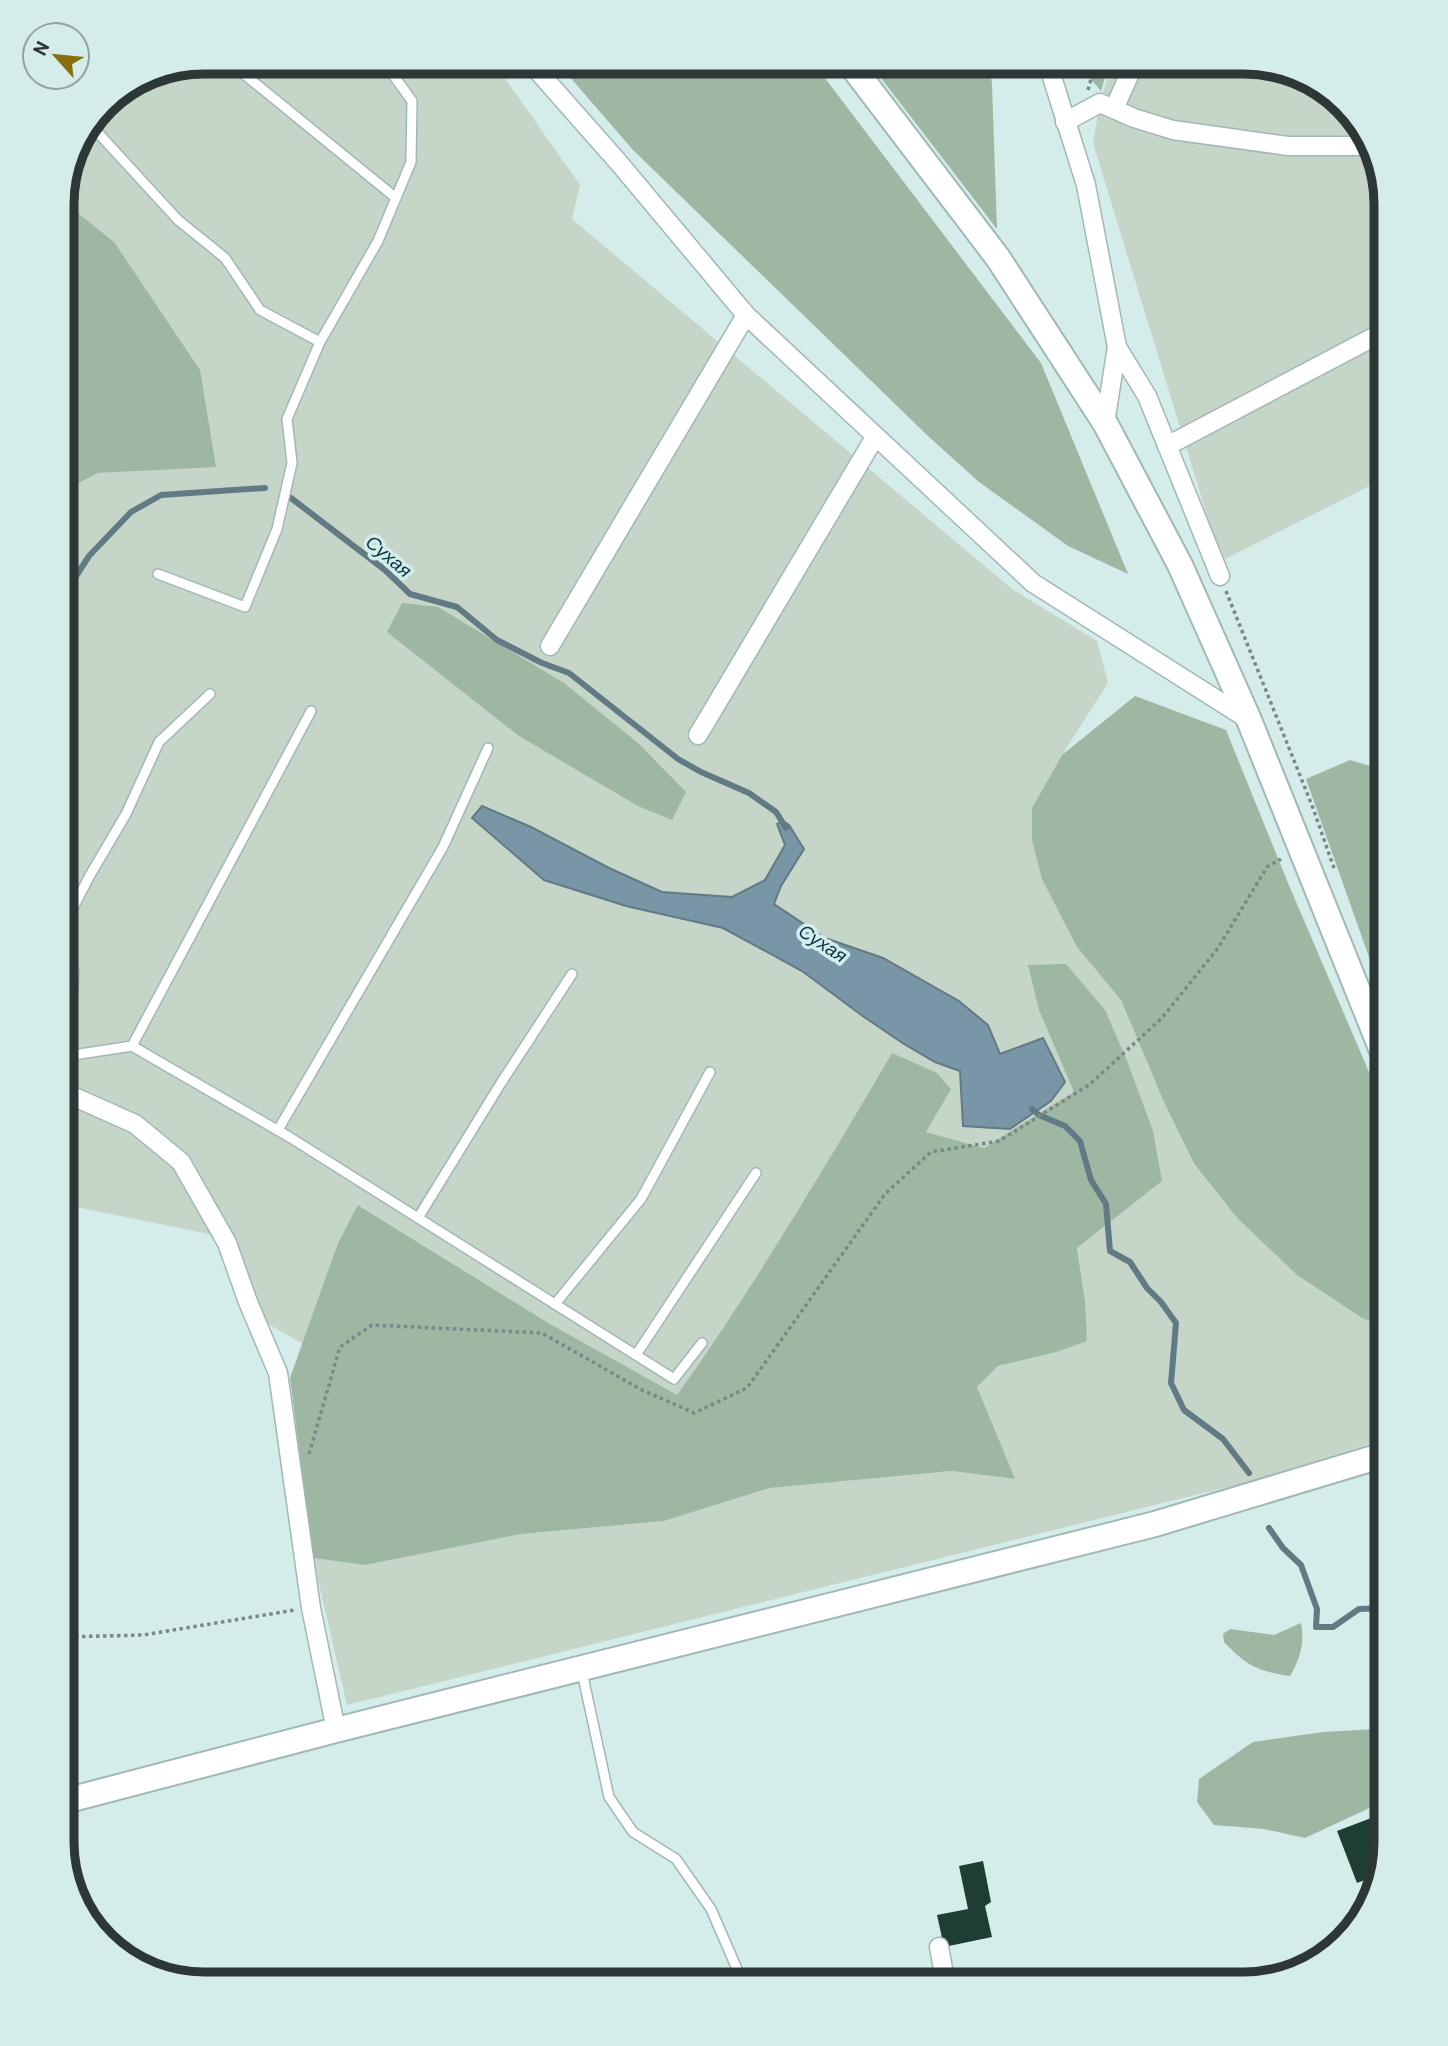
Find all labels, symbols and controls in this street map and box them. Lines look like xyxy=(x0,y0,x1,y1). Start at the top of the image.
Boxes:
north arrow xyxy=(21,21,91,91)
text: N xyxy=(27,37,54,59)
water label: Сухая xyxy=(362,530,417,581)
water label: Сухая xyxy=(795,918,852,967)

